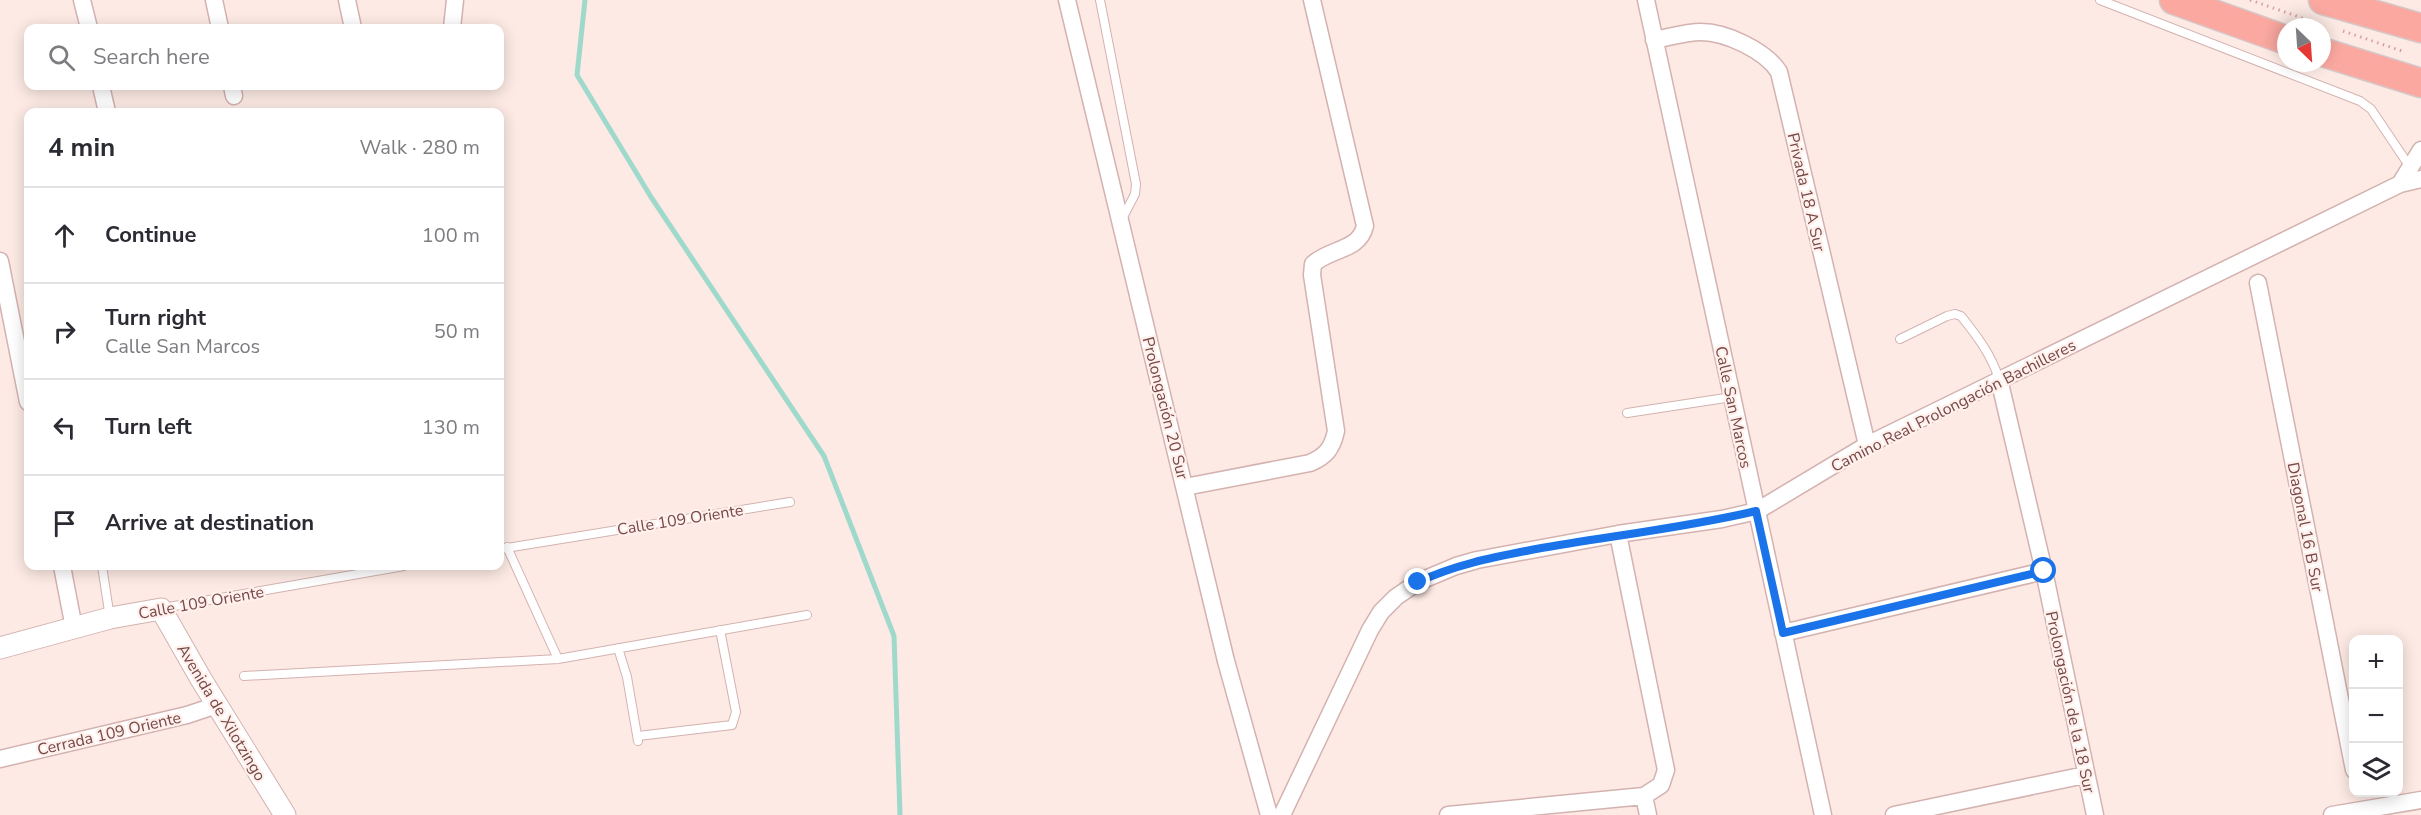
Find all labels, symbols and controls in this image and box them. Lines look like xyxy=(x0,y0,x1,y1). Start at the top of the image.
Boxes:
north arrow xyxy=(2277,18,2331,72)
search box xyxy=(24,24,504,90)
icon: search xyxy=(45,41,78,74)
text: Search here xyxy=(93,42,210,72)
text: 4 min xyxy=(48,130,115,165)
street label: Privada 18 A Sur xyxy=(1782,131,1830,254)
text: Walk · 280 m xyxy=(360,134,480,161)
icon: ahead xyxy=(48,219,81,252)
text: Continue xyxy=(105,220,196,250)
text: 100 m xyxy=(422,222,480,249)
text: Turn right xyxy=(105,303,206,333)
icon: right xyxy=(48,315,81,348)
text: 50 m xyxy=(434,318,480,345)
text: Calle San Marcos xyxy=(105,333,260,360)
street label: Camino Real Prolongación Bachilleres xyxy=(1827,334,2080,478)
street label: Prolongación 20 Sur xyxy=(1137,335,1193,482)
street label: Calle San Marcos xyxy=(1709,344,1757,470)
icon: left xyxy=(48,411,81,444)
text: Turn left xyxy=(105,412,192,442)
text: 130 m xyxy=(422,414,480,441)
street label: Diagonal 16 B Sur xyxy=(2282,461,2328,594)
street label: Calle 109 Oriente xyxy=(616,499,745,541)
icon: arrive xyxy=(48,507,81,540)
text: Arrive at destination xyxy=(105,508,314,538)
route start xyxy=(2030,557,2056,583)
route end xyxy=(1404,568,1430,594)
street label: Calle 109 Oriente xyxy=(137,581,266,625)
street label: Prolongación de la 18 Sur xyxy=(2040,609,2100,795)
map controls xyxy=(2349,635,2403,797)
button: + xyxy=(2349,635,2403,689)
street label: Avenida de Xilotzingo xyxy=(171,640,271,785)
button: − xyxy=(2349,689,2403,743)
street label: Cerrada 109 Oriente xyxy=(35,707,183,761)
button: layers xyxy=(2349,743,2403,797)

